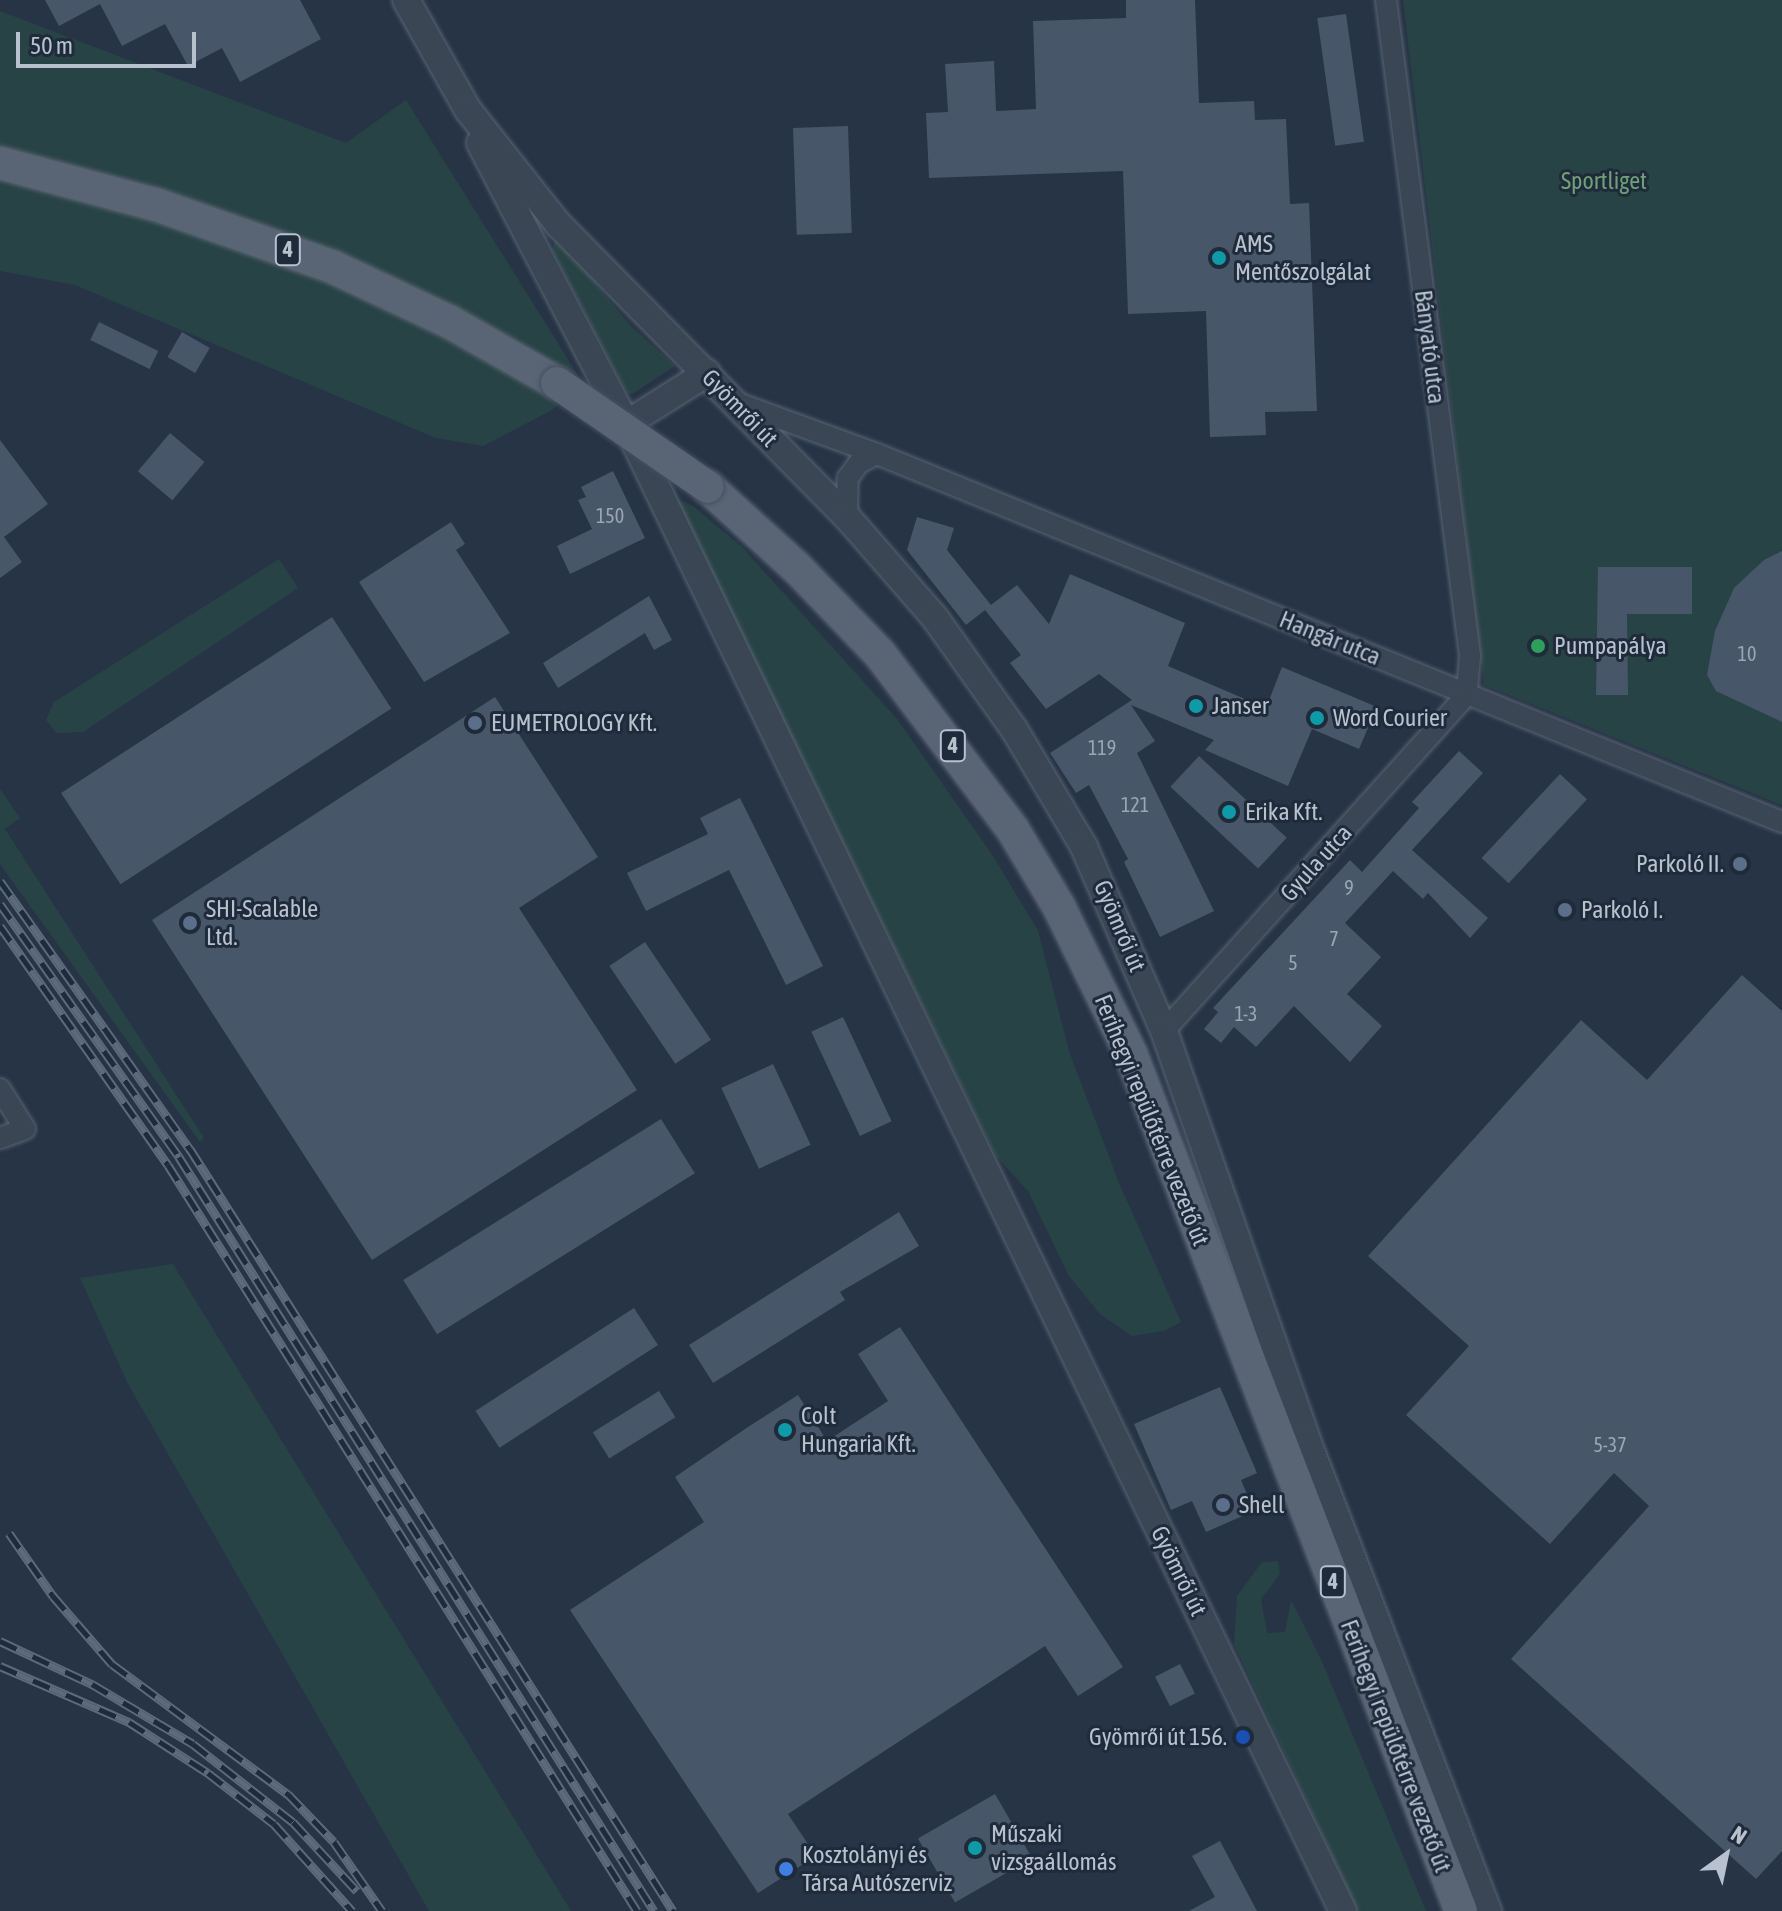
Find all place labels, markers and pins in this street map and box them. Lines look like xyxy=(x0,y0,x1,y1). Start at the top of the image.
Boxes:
place label: AMS Mentőszolgálat xyxy=(1235,230,1371,286)
marker: AMS Mentőszolgálat xyxy=(1210,249,1228,267)
place label: Pumpapálya xyxy=(1554,632,1667,660)
marker: Pumpapálya xyxy=(1529,637,1547,655)
place label: Janser xyxy=(1212,692,1269,720)
marker: Janser xyxy=(1187,697,1205,715)
place label: Word Courier xyxy=(1333,704,1447,732)
place label: EUMETROLOGY Kft. xyxy=(491,709,657,737)
marker: Word Courier xyxy=(1308,709,1326,727)
marker: EUMETROLOGY Kft. xyxy=(466,714,484,732)
place label: Erika Kft. xyxy=(1245,798,1322,826)
marker: Erika Kft. xyxy=(1220,803,1238,821)
place label: Parkoló II. xyxy=(1636,850,1724,878)
marker: Parkoló II. xyxy=(1731,855,1749,873)
place label: SHI-Scalable Ltd. xyxy=(206,895,318,951)
place label: Parkoló I. xyxy=(1581,896,1663,924)
marker: Parkoló I. xyxy=(1556,901,1574,919)
marker: SHI-Scalable Ltd. xyxy=(181,914,199,932)
place label: Colt Hungaria Kft. xyxy=(801,1402,916,1458)
marker: Colt Hungaria Kft. xyxy=(776,1421,794,1439)
place label: Shell xyxy=(1239,1491,1284,1519)
marker: Shell xyxy=(1214,1496,1232,1514)
place label: Gyömrői út 156. xyxy=(1089,1723,1227,1751)
marker: Gyömrői út 156. xyxy=(1234,1728,1252,1746)
place label: Műszaki vizsgaállomás xyxy=(991,1820,1116,1876)
marker: Műszaki vizsgaállomás xyxy=(966,1839,984,1857)
place label: Kosztolányi és Társa Autószerviz xyxy=(802,1841,952,1897)
marker: Kosztolányi és Társa Autószerviz xyxy=(777,1860,795,1878)

